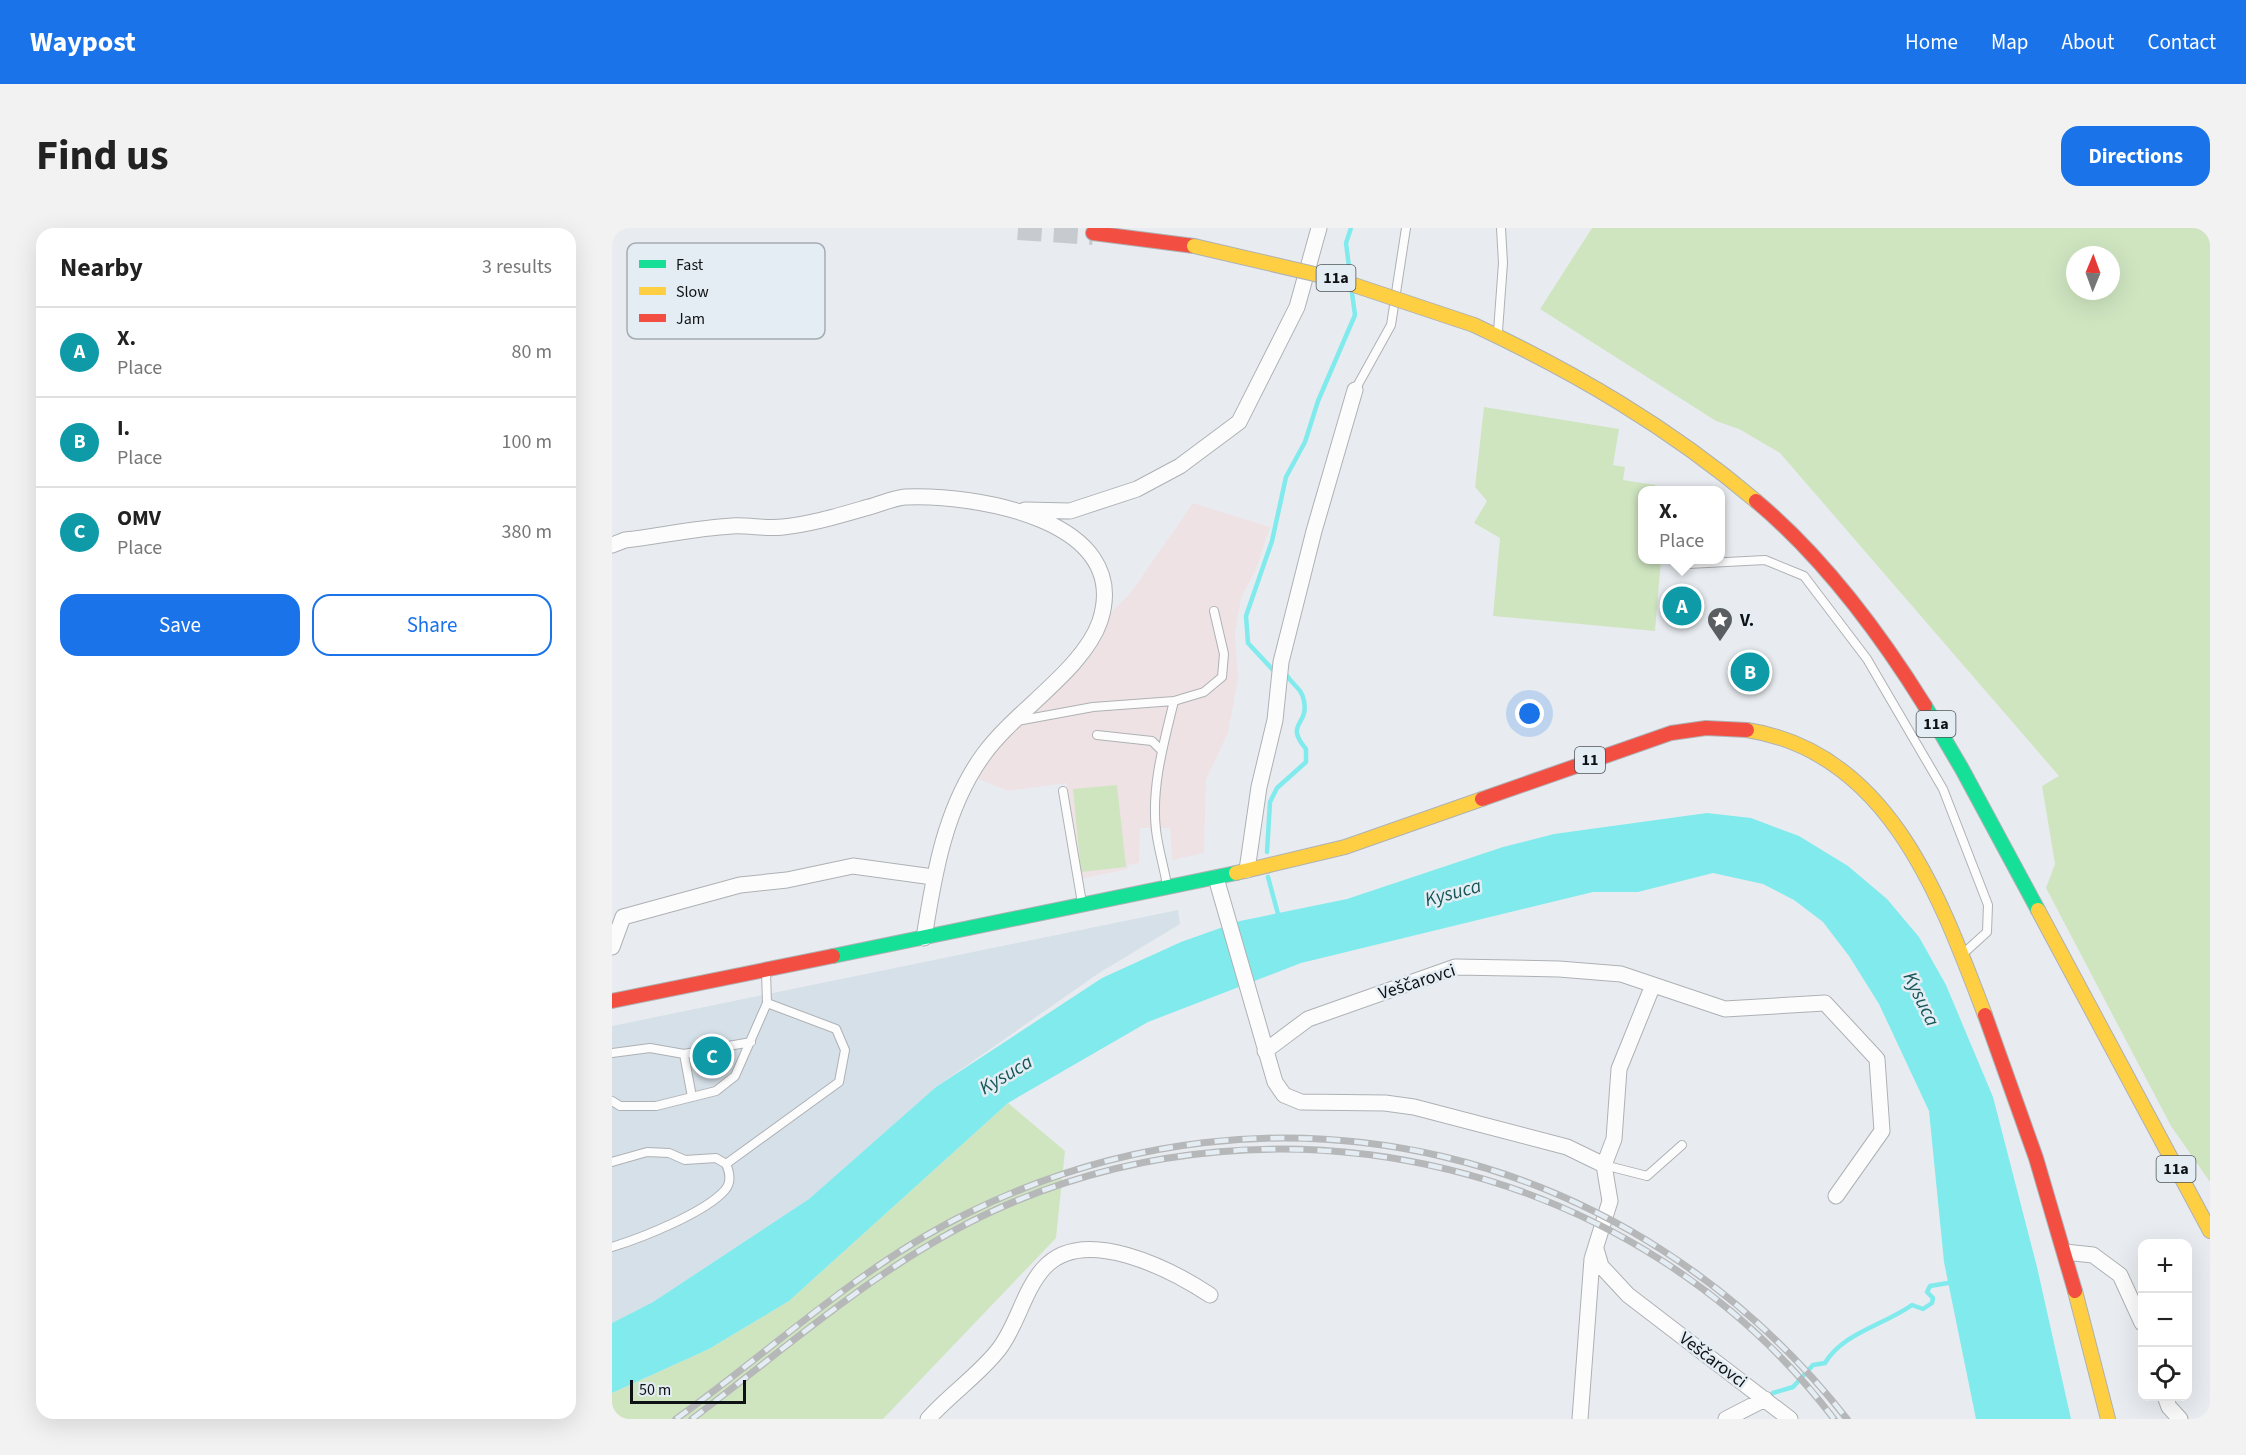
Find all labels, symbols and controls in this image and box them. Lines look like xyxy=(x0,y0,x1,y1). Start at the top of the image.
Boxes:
text: Waypost xyxy=(30,22,136,62)
text: Home xyxy=(1905,27,1958,57)
text: Map xyxy=(1991,27,2029,57)
text: About xyxy=(2062,27,2114,57)
text: Contact xyxy=(2147,27,2216,57)
text: Find us xyxy=(36,126,169,186)
button: Directions xyxy=(2061,126,2210,186)
legend xyxy=(627,243,825,339)
north arrow xyxy=(2066,246,2120,300)
text: Nearby xyxy=(60,249,143,286)
text: 3 results xyxy=(482,253,552,281)
text: Fast xyxy=(676,254,704,276)
road number: 11a xyxy=(1316,265,1356,291)
text: Slow xyxy=(676,281,709,303)
text: Jam xyxy=(676,308,705,330)
text: X. xyxy=(117,322,136,354)
text: A xyxy=(74,338,85,366)
text: 80 m xyxy=(512,338,552,366)
text: Place xyxy=(117,354,162,382)
text: I. xyxy=(117,412,130,444)
text: B xyxy=(73,428,86,456)
text: 100 m xyxy=(502,428,552,456)
text: Place xyxy=(117,444,162,472)
popup xyxy=(1638,486,1725,564)
text: X. xyxy=(1659,495,1678,527)
text: OMV xyxy=(117,502,161,534)
text: C xyxy=(74,518,85,546)
text: 380 m xyxy=(502,518,552,546)
text: Place xyxy=(1659,527,1704,555)
text: Place xyxy=(117,534,162,562)
pin: A xyxy=(1662,584,1702,628)
button: Save xyxy=(60,594,300,656)
button: Share xyxy=(312,594,552,656)
place icon: V. xyxy=(1705,605,1735,643)
place label: V. xyxy=(1739,608,1754,633)
pin: B xyxy=(1730,650,1770,694)
your location xyxy=(1515,699,1544,728)
road number: 11a xyxy=(1916,711,1956,737)
road number: 11 xyxy=(1575,747,1605,773)
water label: Kysuca xyxy=(1421,872,1485,914)
street label: Veščarovci xyxy=(1375,958,1459,1006)
water label: Kysuca xyxy=(1896,967,1946,1031)
pin: C xyxy=(692,1034,732,1078)
water label: Kysuca xyxy=(974,1048,1038,1102)
road number: 11a xyxy=(2156,1156,2196,1182)
map controls xyxy=(2138,1239,2192,1401)
button: + xyxy=(2138,1239,2192,1293)
button: − xyxy=(2138,1293,2192,1347)
street label: Veščarovci xyxy=(1674,1326,1752,1394)
button: locate xyxy=(2138,1347,2192,1401)
scale bar xyxy=(630,1377,746,1404)
text: 50 m xyxy=(639,1379,671,1401)

